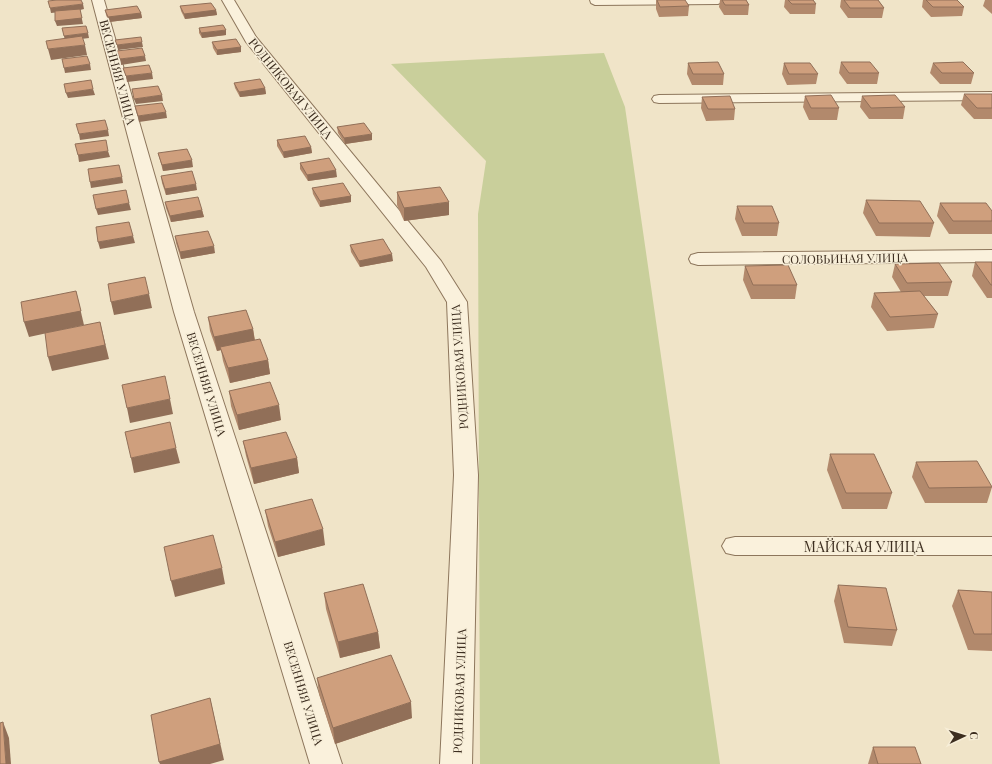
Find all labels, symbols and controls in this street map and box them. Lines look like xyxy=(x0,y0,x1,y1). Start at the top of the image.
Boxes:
street label: ВЕСЕННЯЯ УЛИЦА xyxy=(96,18,140,127)
street label: РОДНИКОВАЯ УЛИЦА xyxy=(245,34,337,142)
street label: СОЛОВЬИНАЯ УЛИЦА xyxy=(782,249,909,267)
street label: РОДНИКОВАЯ УЛИЦА xyxy=(447,304,471,430)
street label: ВЕСЕННЯЯ УЛИЦА xyxy=(184,330,231,439)
street label: МАЙСКАЯ УЛИЦА xyxy=(804,537,924,556)
street label: РОДНИКОВАЯ УЛИЦА xyxy=(449,628,469,754)
street label: ВЕСЕННЯЯ УЛИЦА xyxy=(281,639,328,748)
north arrow xyxy=(944,716,984,756)
text: С xyxy=(967,731,982,740)

